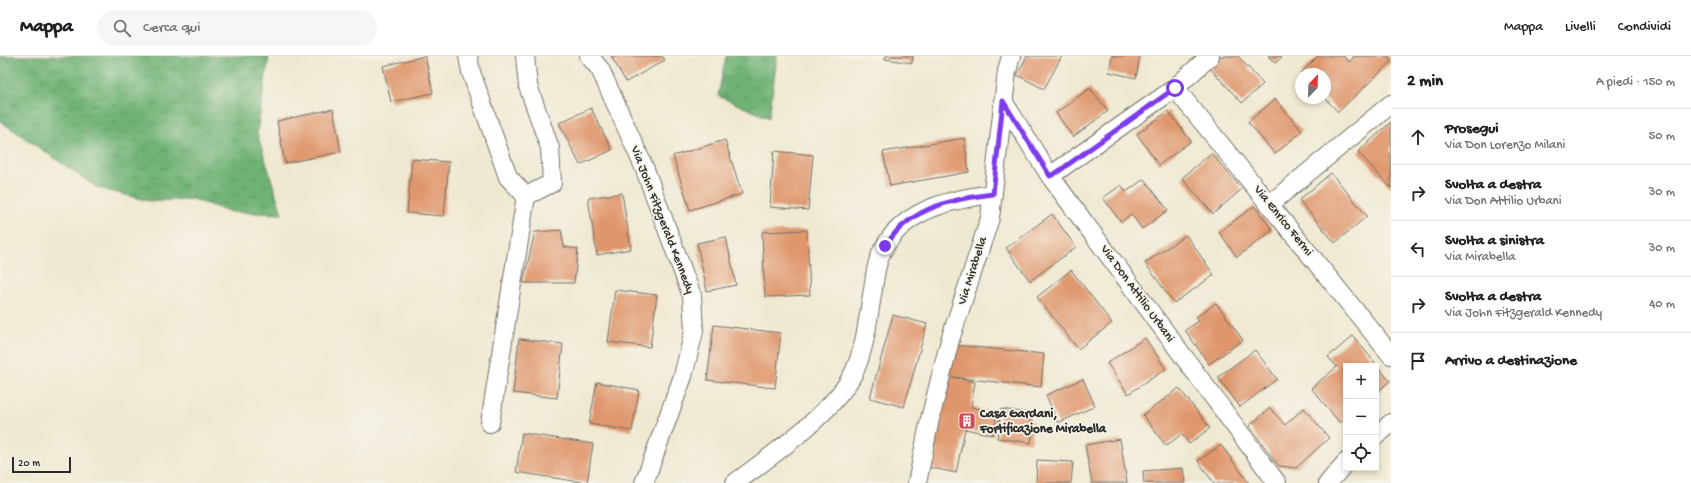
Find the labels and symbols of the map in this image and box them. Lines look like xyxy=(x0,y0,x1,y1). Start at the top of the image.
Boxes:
north arrow xyxy=(1295,68,1331,104)
route start xyxy=(1166,79,1184,97)
street label: Via John Fitzgerald Kennedy xyxy=(626,143,697,297)
street label: Via Enrico Fermi xyxy=(1249,182,1316,259)
street label: Via Mirabella xyxy=(955,234,991,308)
route end xyxy=(876,237,894,255)
street label: Via Don Attilio Urbani xyxy=(1096,242,1177,346)
place label: Casa Gardani, Fortificazione Mirabella xyxy=(979,407,1107,437)
building icon: Casa Gardani, Fortificazione Mirabella xyxy=(957,411,977,431)
scale bar xyxy=(12,455,71,474)

